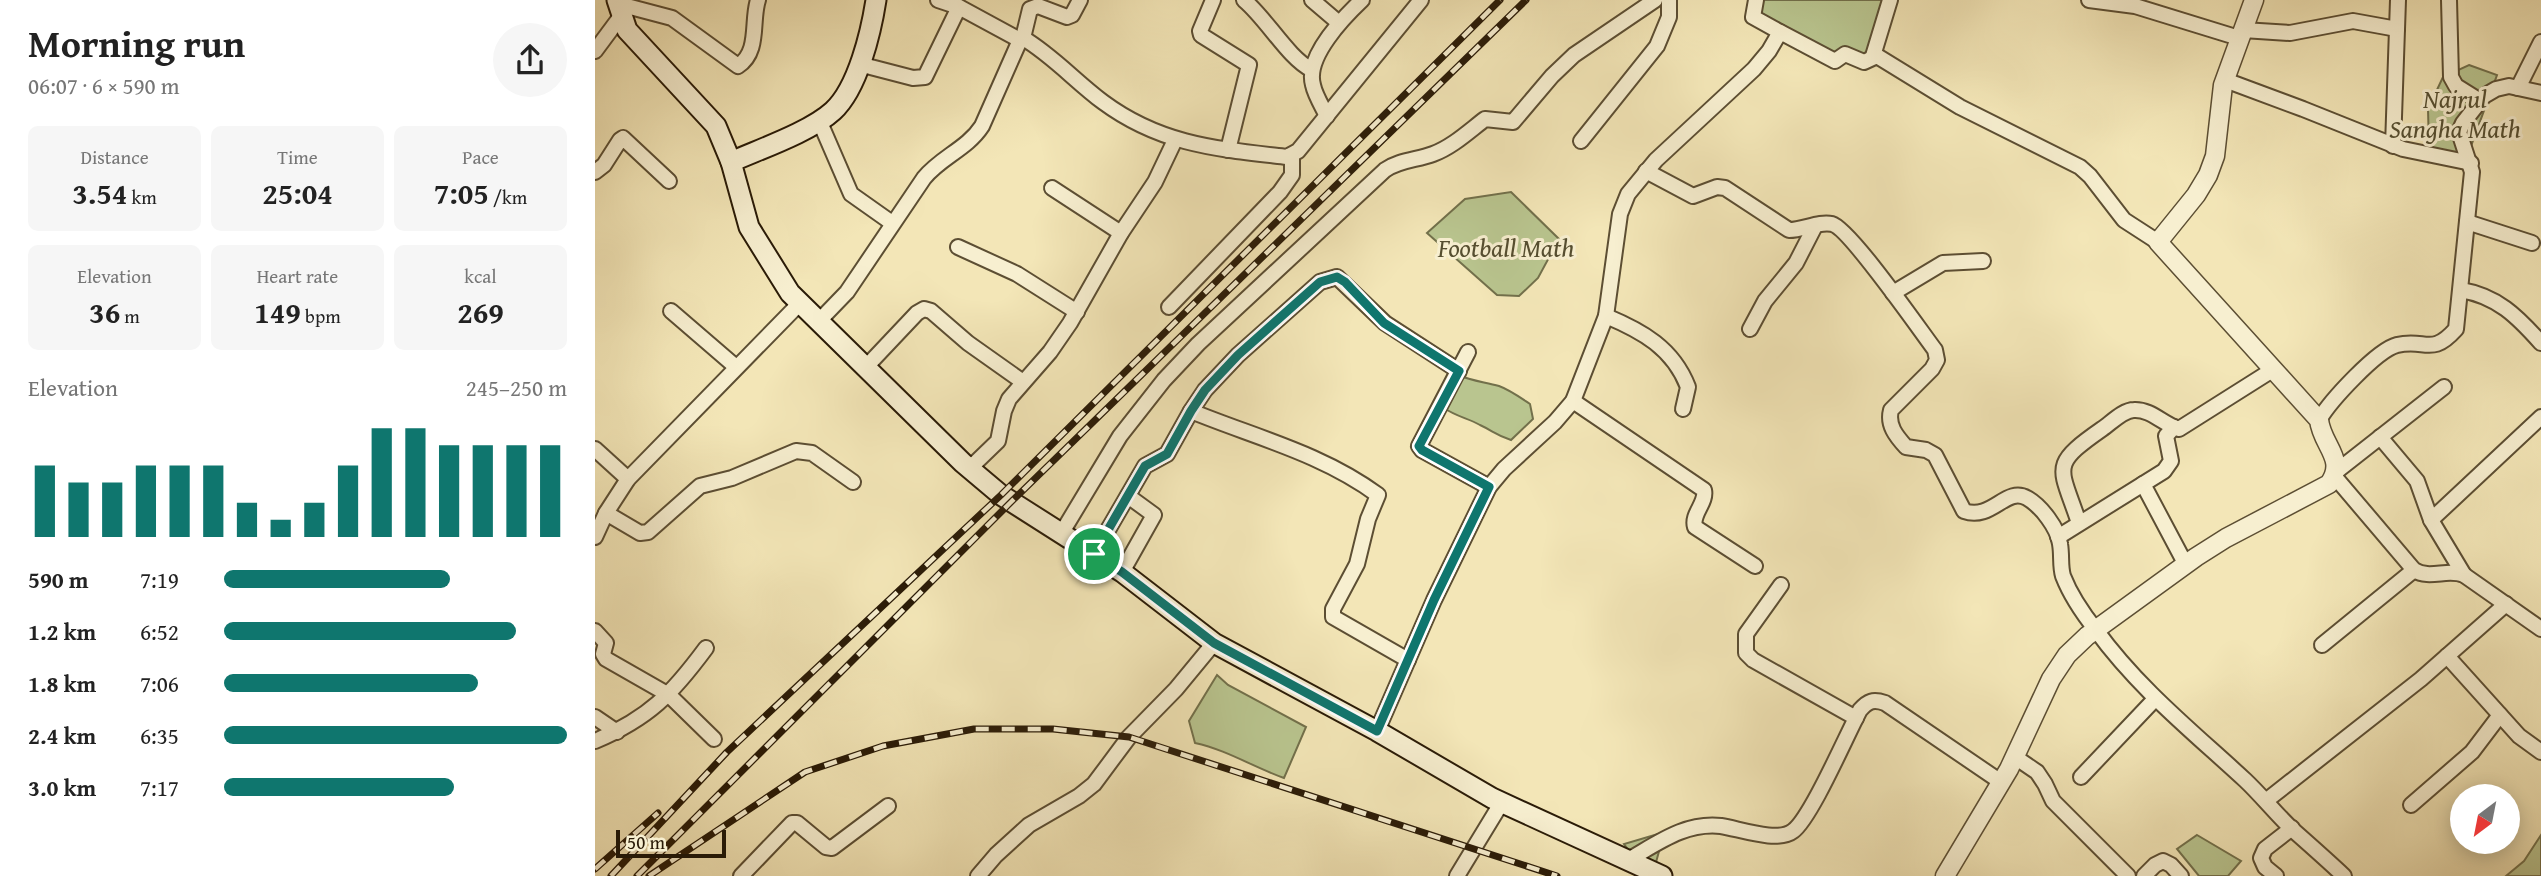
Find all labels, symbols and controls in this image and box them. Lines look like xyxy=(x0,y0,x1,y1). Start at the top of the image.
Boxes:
text: Morning run xyxy=(28,15,245,71)
button: share xyxy=(493,23,567,97)
text: 06:07 · 6 × 590 m xyxy=(28,69,180,102)
park label: Najrul Sangha Math xyxy=(2389,79,2521,148)
text: Distance xyxy=(80,143,149,171)
text: Time xyxy=(277,143,318,171)
text: Pace xyxy=(462,143,499,171)
text: 3.54 xyxy=(72,171,127,215)
text: 25:04 xyxy=(262,171,333,215)
text: 7:05 xyxy=(434,171,489,215)
text: km xyxy=(127,183,157,211)
text: /km xyxy=(489,183,527,211)
park label: Football Math xyxy=(1437,228,1574,267)
text: Elevation xyxy=(77,262,152,290)
text: Heart rate xyxy=(257,262,338,290)
text: kcal xyxy=(464,262,497,290)
text: 36 xyxy=(89,290,120,334)
text: 149 xyxy=(254,290,301,334)
text: 269 xyxy=(457,290,504,334)
text: m xyxy=(120,302,140,330)
text: bpm xyxy=(301,302,341,330)
text: Elevation xyxy=(28,371,118,404)
text: 245–250 m xyxy=(466,371,567,404)
pin xyxy=(1064,524,1124,584)
icon: arrive xyxy=(1075,535,1113,573)
text: 590 m xyxy=(28,563,89,596)
text: 7:19 xyxy=(140,563,179,596)
text: 1.2 km xyxy=(28,615,96,648)
text: 6:52 xyxy=(140,615,179,648)
text: 1.8 km xyxy=(28,667,96,700)
text: 7:06 xyxy=(140,667,179,700)
text: 2.4 km xyxy=(28,719,96,752)
text: 6:35 xyxy=(140,719,179,752)
text: 3.0 km xyxy=(28,771,96,804)
text: 7:17 xyxy=(140,771,179,804)
north arrow xyxy=(2450,784,2520,854)
map controls xyxy=(2450,784,2520,854)
scale bar xyxy=(616,827,726,859)
text: 50 m xyxy=(627,828,665,856)

